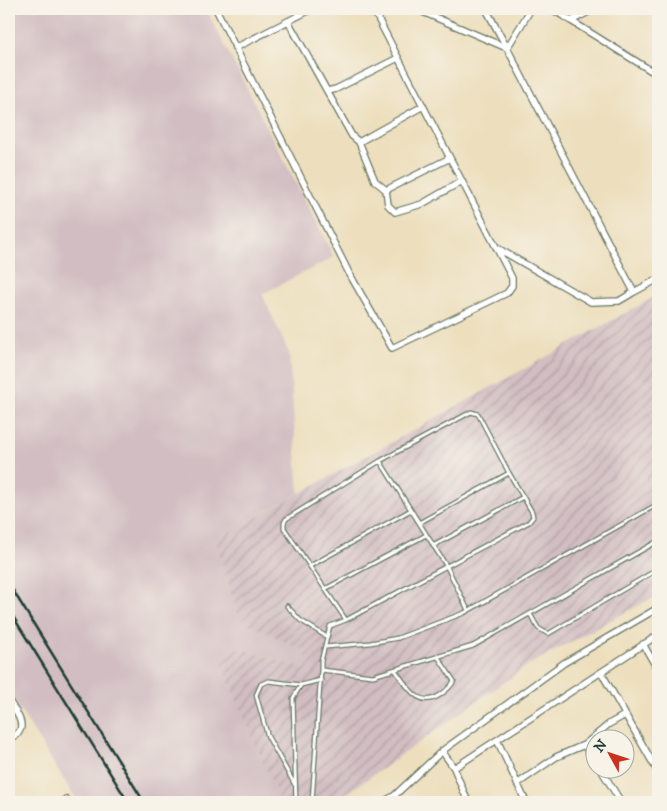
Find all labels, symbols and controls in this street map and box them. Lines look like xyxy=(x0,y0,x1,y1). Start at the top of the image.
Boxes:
north arrow xyxy=(584,728,634,778)
text: N xyxy=(590,736,612,756)

